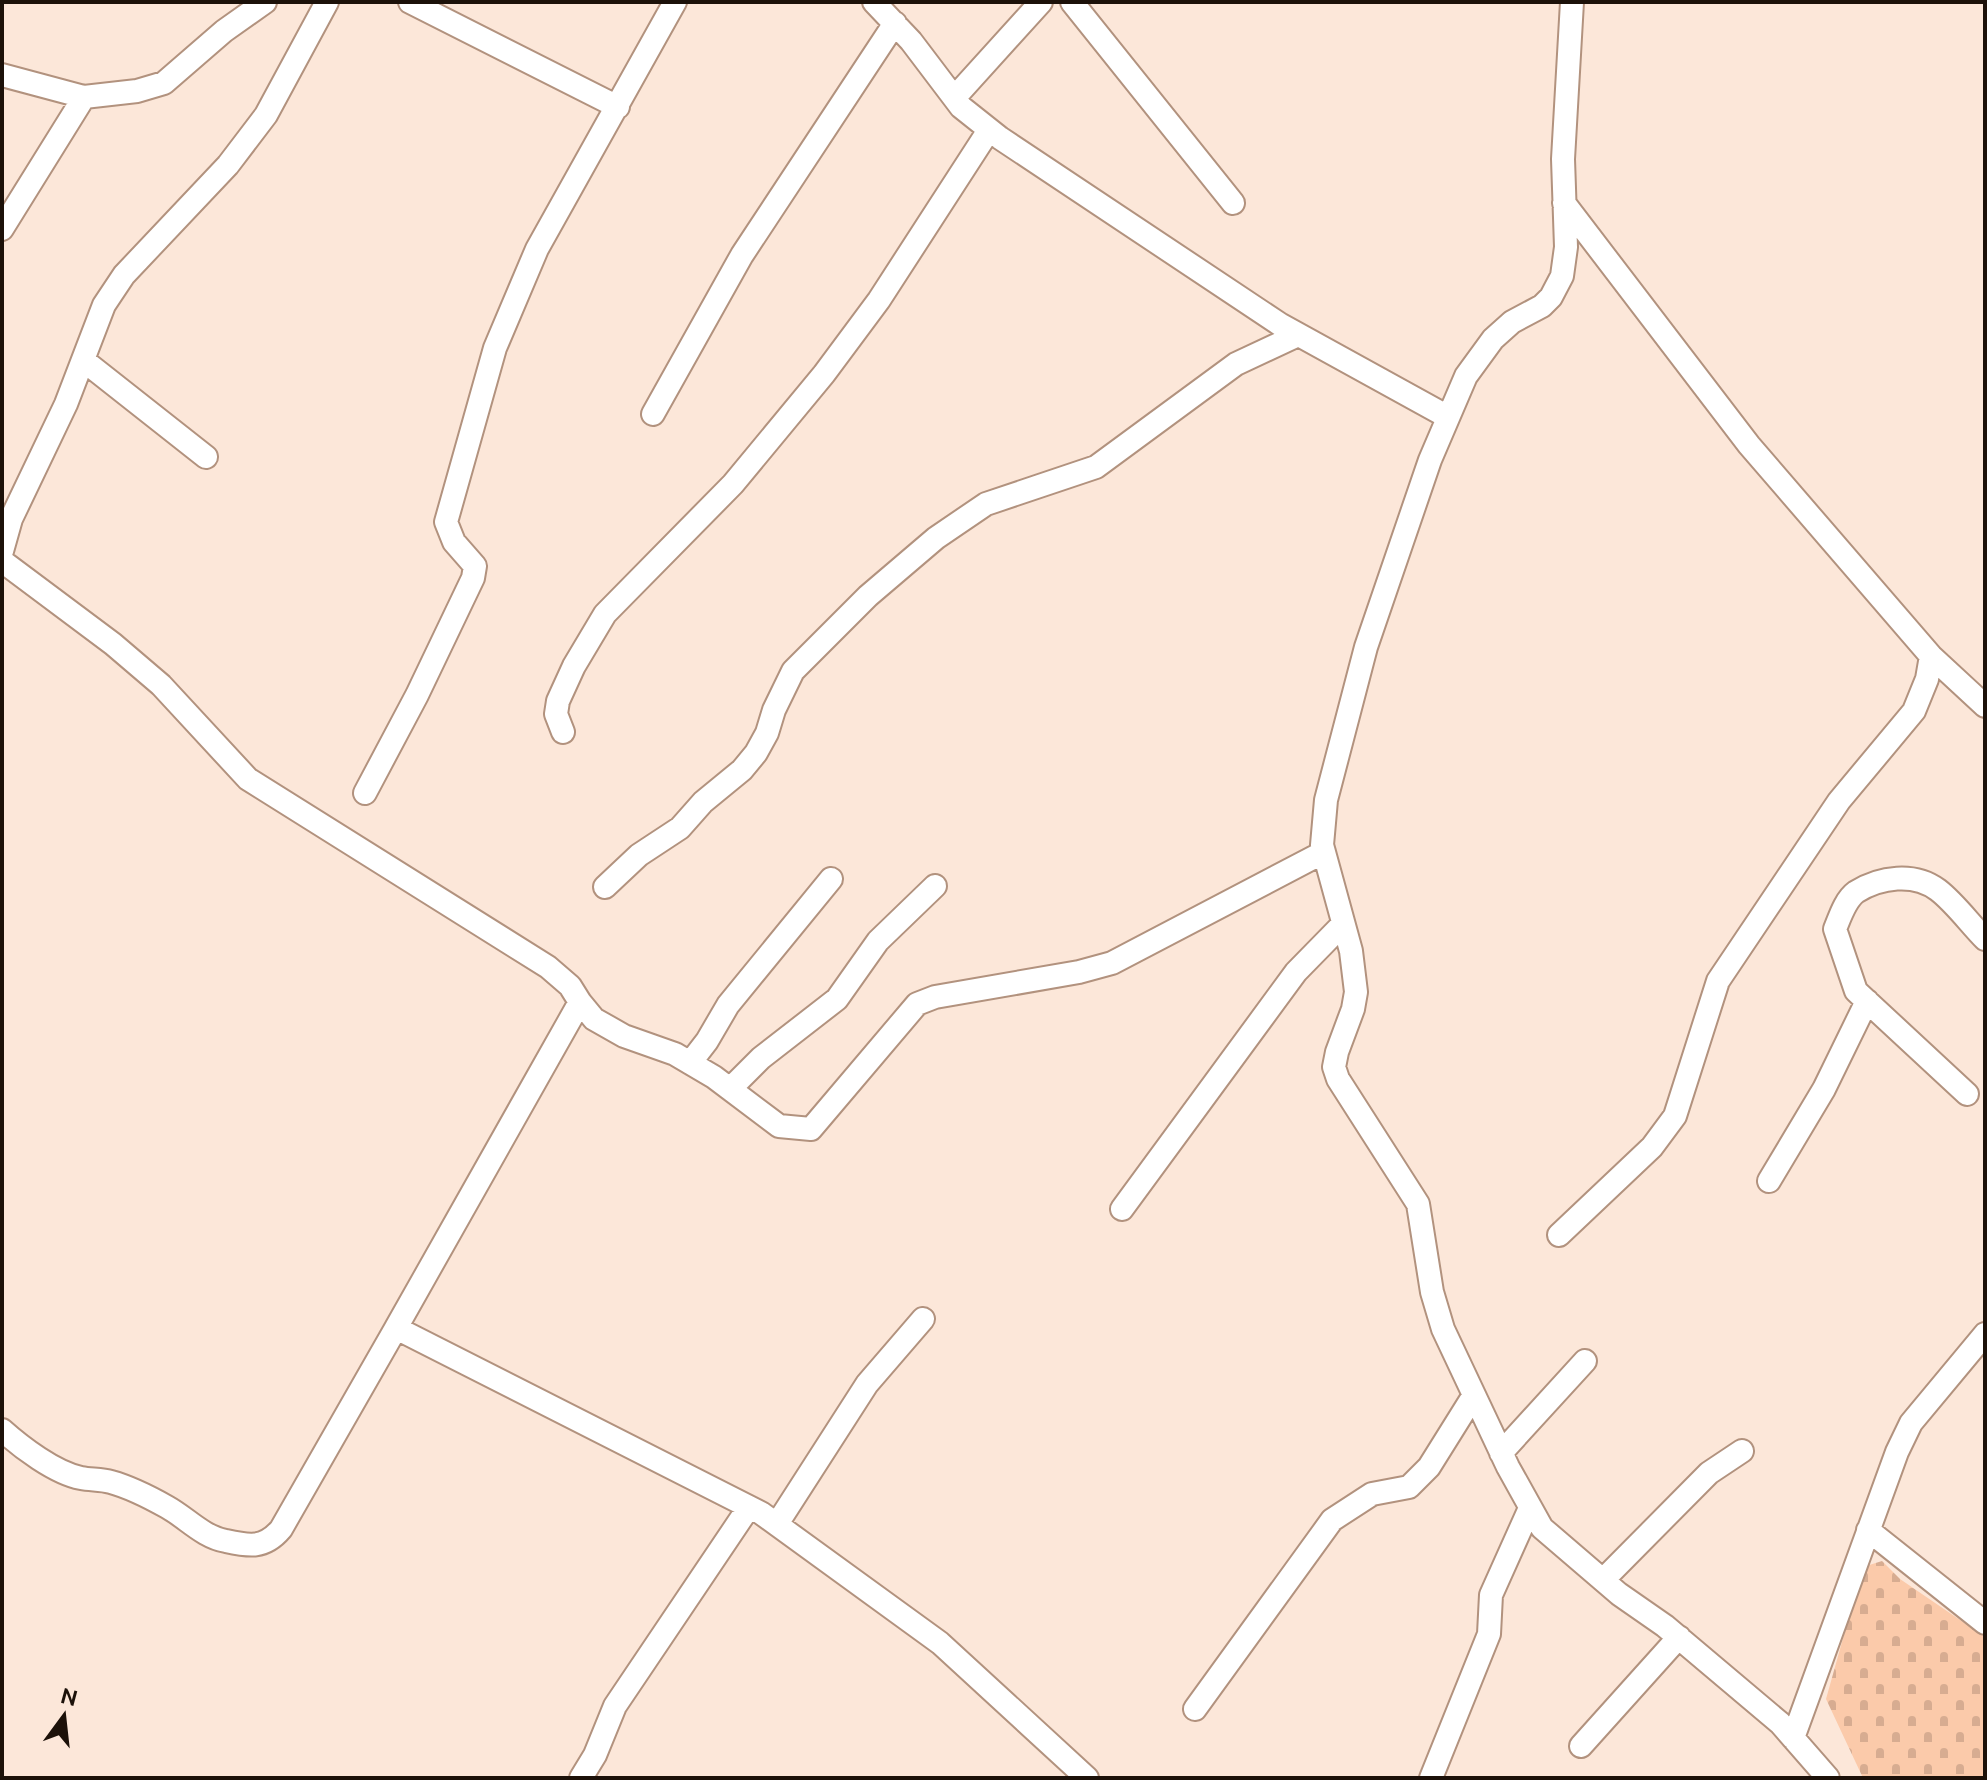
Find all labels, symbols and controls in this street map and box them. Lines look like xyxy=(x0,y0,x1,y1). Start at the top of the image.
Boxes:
north arrow xyxy=(24,1676,104,1756)
text: N xyxy=(58,1682,80,1710)

